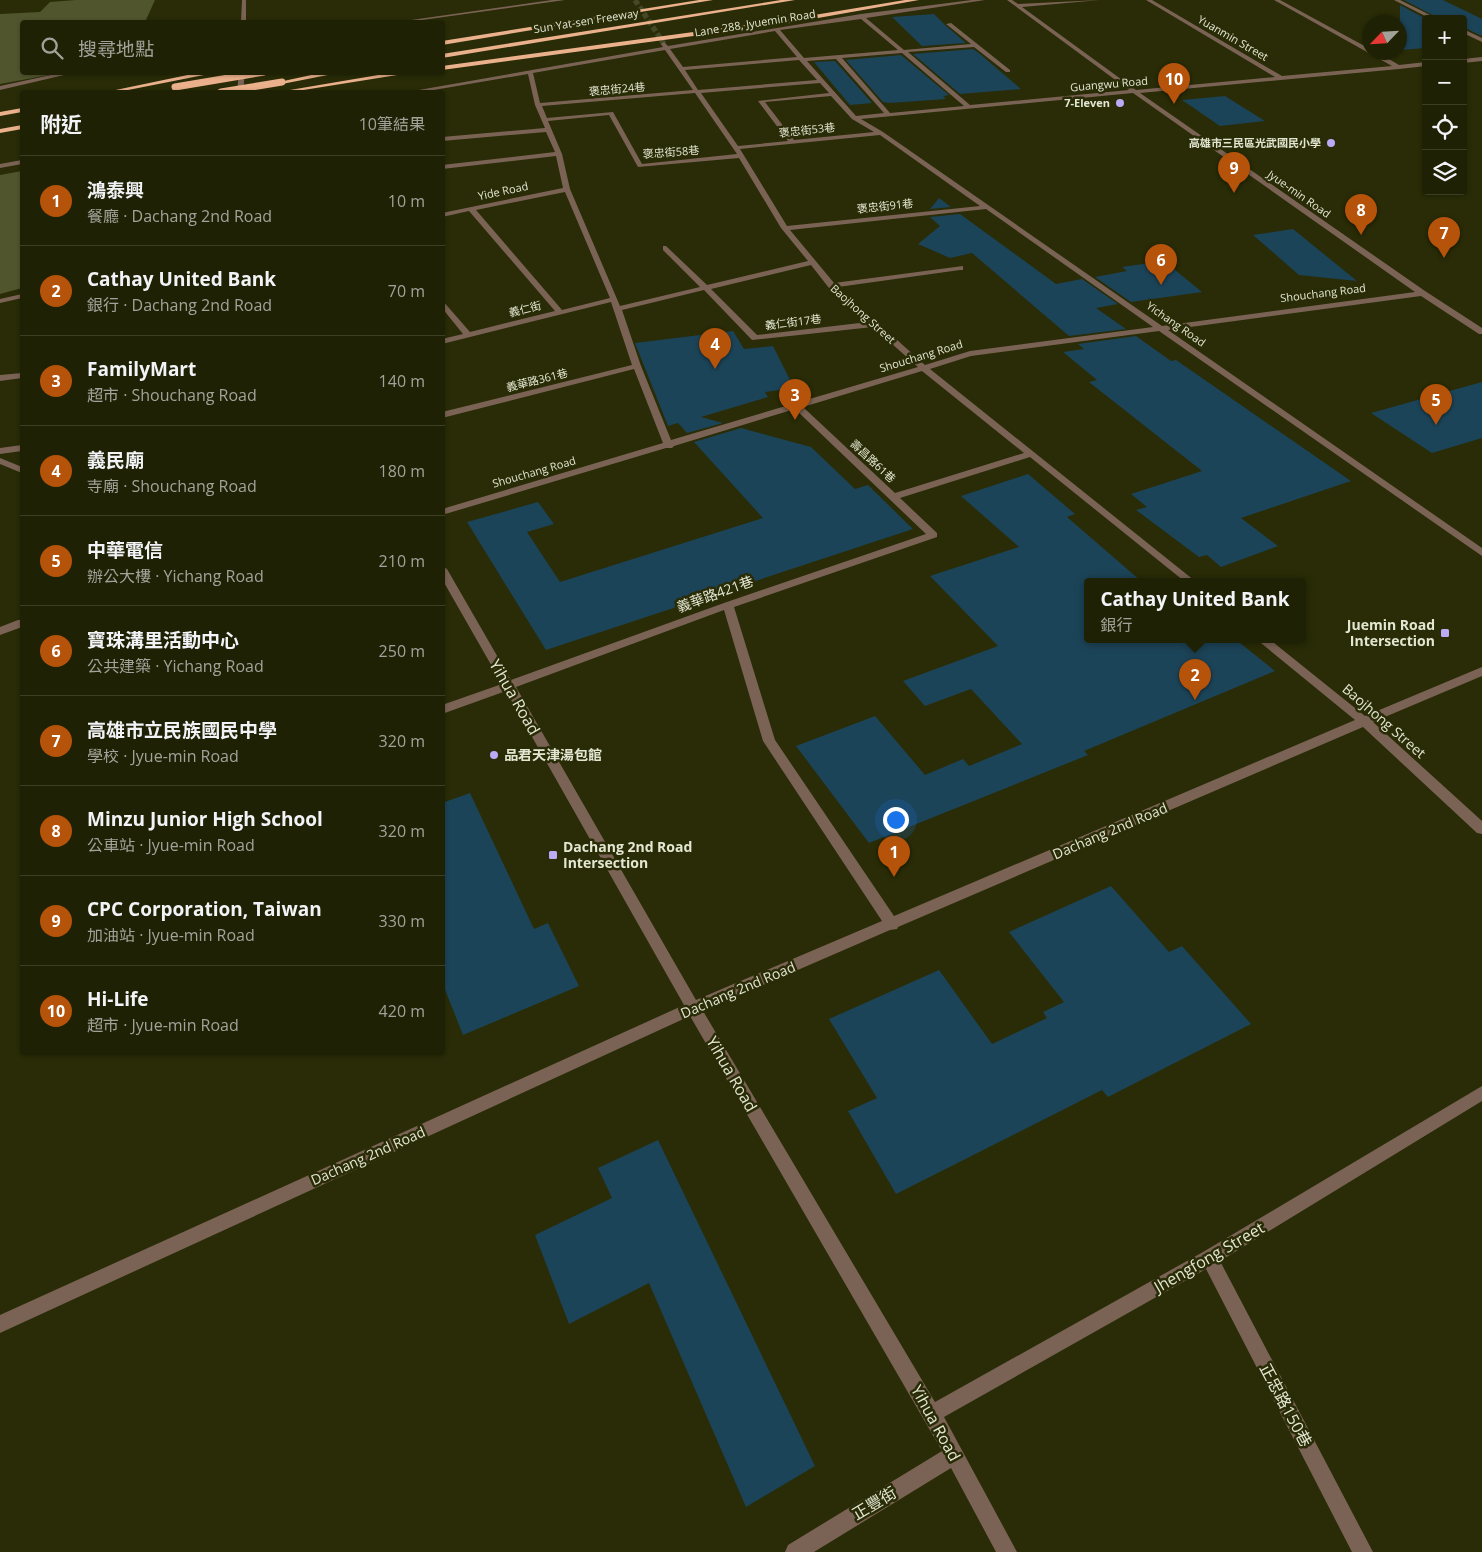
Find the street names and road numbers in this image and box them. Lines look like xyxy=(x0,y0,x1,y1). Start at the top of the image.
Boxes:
street label: Sun Yat-sen Freeway xyxy=(532,5,640,36)
street label: Lane 288, Jyuemin Road xyxy=(693,6,817,39)
street label: Yuanmin Street xyxy=(1195,11,1271,64)
street label: Guangwu Road xyxy=(1069,73,1148,94)
street label: 褒忠街24巷 xyxy=(588,79,646,98)
street label: 褒忠街53巷 xyxy=(778,119,836,140)
street label: 褒忠街58巷 xyxy=(642,142,700,161)
street label: Jyue-min Road xyxy=(1264,166,1334,221)
street label: Yide Road xyxy=(476,178,529,203)
street label: 褒忠街91巷 xyxy=(856,195,914,216)
street label: Shouchang Road xyxy=(1279,280,1367,305)
street label: Baojhong Street xyxy=(828,281,899,347)
street label: 義仁街 xyxy=(507,297,543,320)
street label: Yichang Road xyxy=(1144,298,1209,349)
street label: 義仁街17巷 xyxy=(764,311,822,332)
street label: Shouchang Road xyxy=(877,336,964,375)
street label: 義華路361巷 xyxy=(505,365,569,394)
street label: 壽昌路61巷 xyxy=(848,436,899,485)
street label: Shouchang Road xyxy=(490,452,577,491)
street label: 義華路421巷 xyxy=(674,571,756,616)
street label: Yihua Road xyxy=(485,655,545,739)
street label: Baojhong Street xyxy=(1339,679,1430,762)
street label: Dachang 2nd Road xyxy=(1049,798,1170,863)
street label: Dachang 2nd Road xyxy=(677,957,798,1022)
street label: Yihua Road xyxy=(702,1032,762,1116)
street label: Dachang 2nd Road xyxy=(308,1122,428,1189)
street label: Jhengfong Street xyxy=(1148,1216,1268,1299)
street label: 正忠路150巷 xyxy=(1255,1359,1317,1451)
street label: Yihua Road xyxy=(906,1381,966,1465)
street label: 正豐街 xyxy=(848,1481,900,1525)

